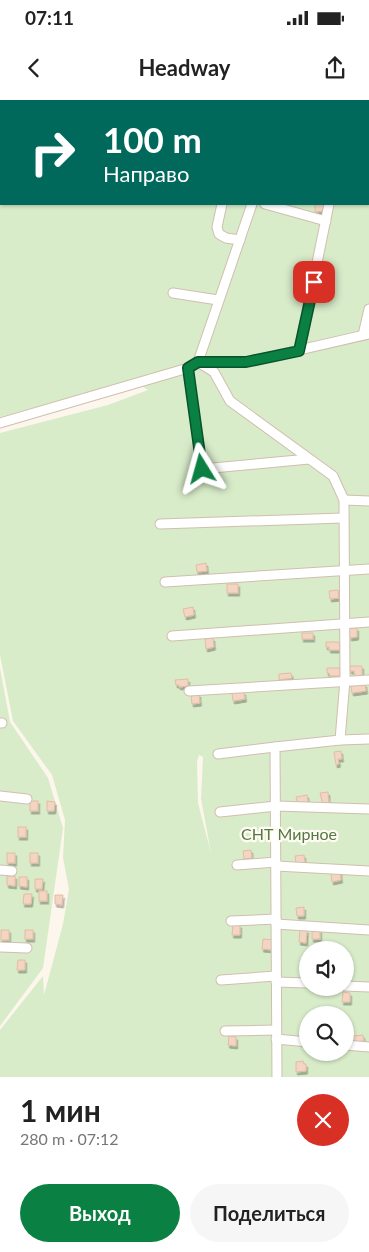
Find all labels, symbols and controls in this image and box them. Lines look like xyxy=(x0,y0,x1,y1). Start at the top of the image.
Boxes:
text: 07:11 xyxy=(25,6,74,29)
icon: back xyxy=(20,54,48,82)
text: Headway xyxy=(139,54,230,81)
icon: share xyxy=(321,54,349,82)
text: 100 m xyxy=(103,118,202,160)
icon: right xyxy=(20,120,85,185)
text: Направо xyxy=(103,160,189,187)
pin xyxy=(293,261,335,303)
icon: arrive xyxy=(300,268,328,296)
position arrow xyxy=(175,442,227,494)
park label: СНТ Мирное xyxy=(241,824,337,843)
map controls xyxy=(299,941,354,1061)
button: sound xyxy=(299,941,354,996)
button: search xyxy=(299,1006,354,1061)
text: 1 мин xyxy=(20,1092,101,1128)
button: close xyxy=(297,1094,349,1146)
text: 280 m · 07:12 xyxy=(20,1129,119,1148)
button: Выход xyxy=(20,1184,180,1242)
button: Поделиться xyxy=(190,1184,349,1242)

